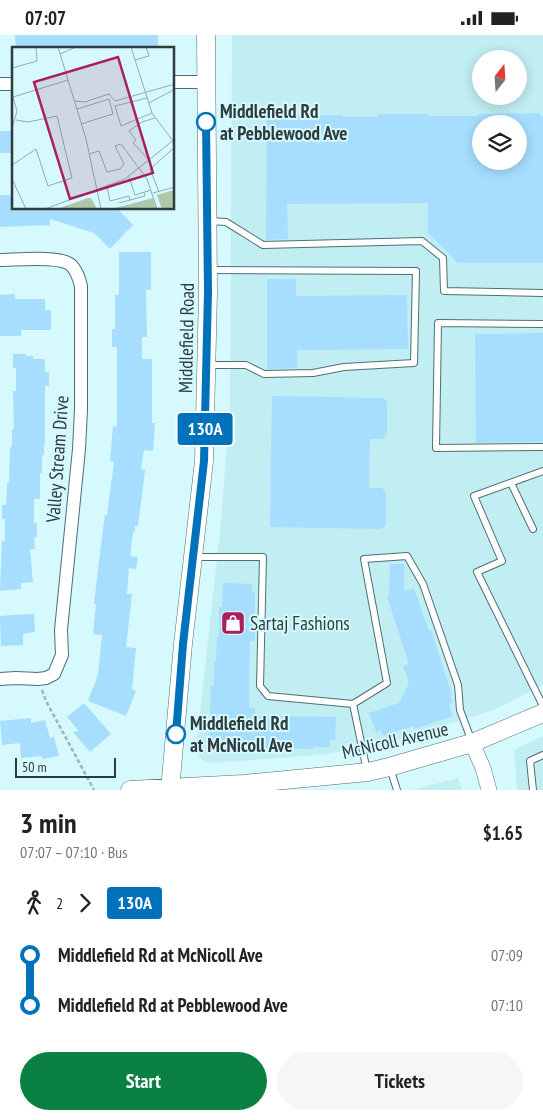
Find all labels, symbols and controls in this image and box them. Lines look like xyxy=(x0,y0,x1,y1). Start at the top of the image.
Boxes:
text: 07:07 xyxy=(25,6,66,30)
inset map xyxy=(12,47,175,210)
north arrow xyxy=(472,50,528,105)
map controls xyxy=(472,50,527,170)
place label: Middlefield Rd at Pebblewood Ave xyxy=(220,99,348,145)
marker: Middlefield Rd at Pebblewood Ave xyxy=(196,112,216,132)
button: layers xyxy=(472,115,527,170)
street label: Middlefield Road xyxy=(173,283,199,393)
street label: Valley Stream Drive xyxy=(41,394,73,524)
line badge: 130A xyxy=(170,413,240,445)
text: 130A xyxy=(188,417,222,440)
shop icon: Sartaj Fashions xyxy=(220,610,246,636)
place label: Sartaj Fashions xyxy=(250,611,350,635)
place label: Middlefield Rd at McNicoll Ave xyxy=(190,711,293,757)
street label: McNicoll Avenue xyxy=(340,716,451,764)
marker: Middlefield Rd at McNicoll Ave xyxy=(166,724,186,744)
scale bar xyxy=(15,755,116,778)
text: 50 m xyxy=(22,758,47,776)
text: 3 min xyxy=(20,804,77,841)
text: $1.65 xyxy=(483,821,523,845)
text: 07:07 – 07:10 · Bus xyxy=(20,842,128,862)
icon: walk xyxy=(20,889,48,917)
icon: forward xyxy=(71,889,99,917)
text: 130A xyxy=(117,891,152,914)
text: 2 xyxy=(56,893,63,913)
text: Middlefield Rd at McNicoll Ave xyxy=(58,943,263,967)
text: 07:09 xyxy=(491,945,523,965)
text: Middlefield Rd at Pebblewood Ave xyxy=(58,993,288,1017)
text: 07:10 xyxy=(491,995,523,1015)
button: Start xyxy=(20,1052,267,1110)
button: Tickets xyxy=(277,1052,523,1110)

